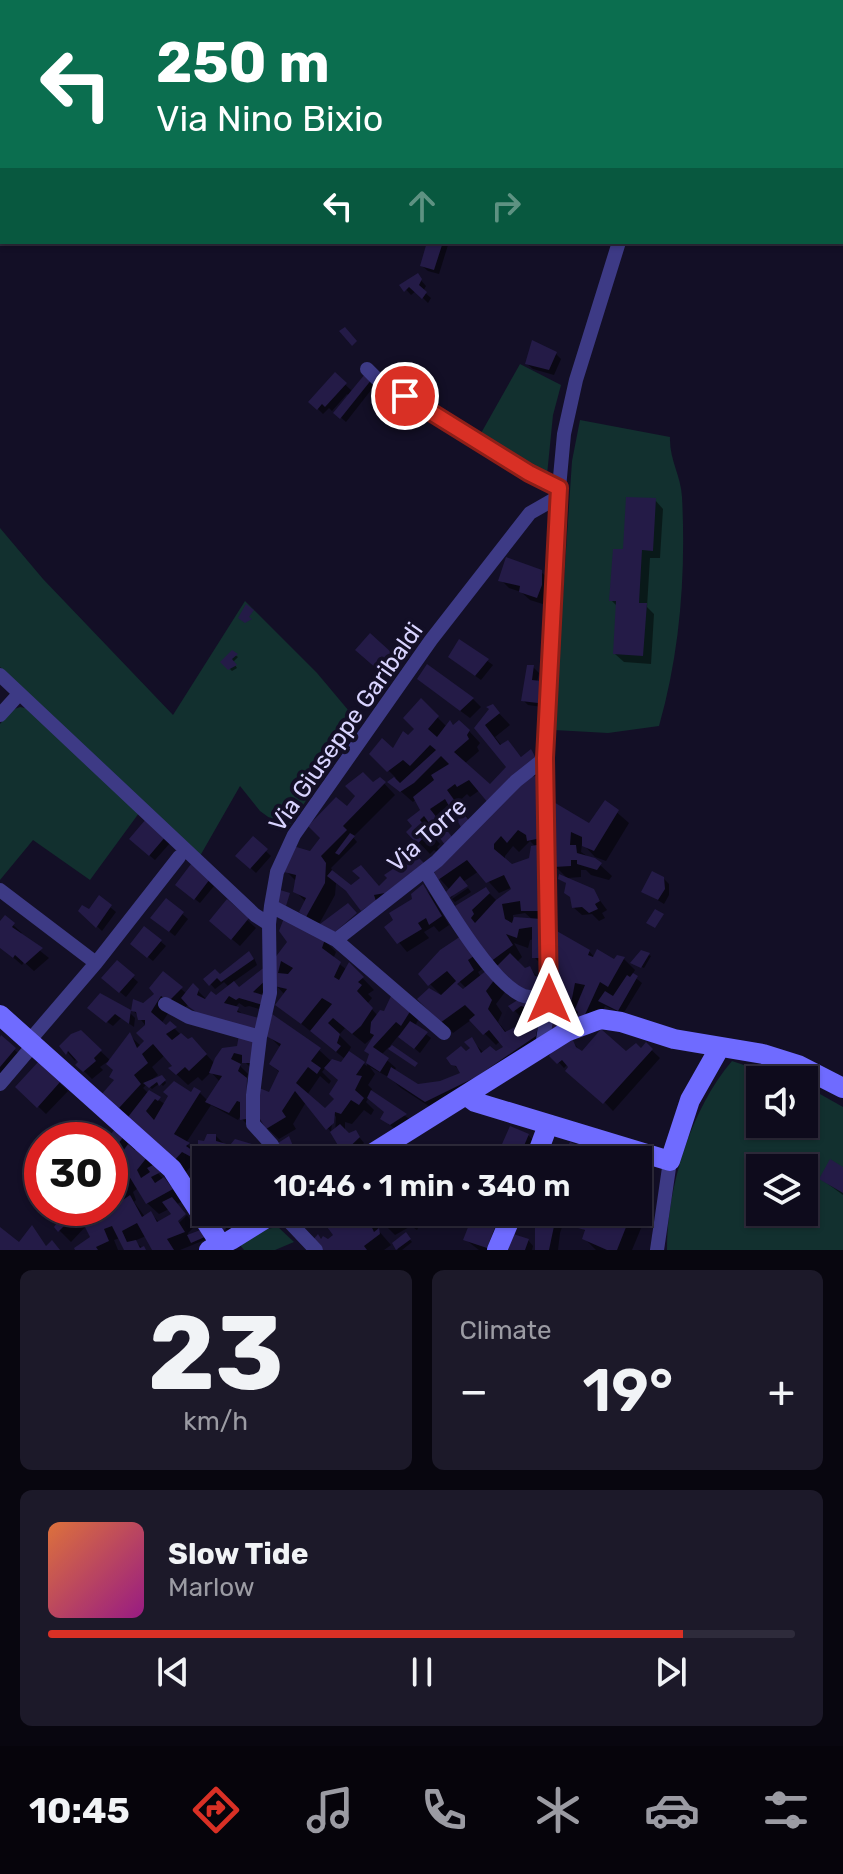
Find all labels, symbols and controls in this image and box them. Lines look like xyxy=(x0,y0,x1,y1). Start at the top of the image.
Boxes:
text: 250 m xyxy=(156,30,330,96)
icon: left xyxy=(24,32,128,136)
text: Via Nino Bixio xyxy=(156,97,383,140)
icon: left xyxy=(316,184,360,228)
icon: ahead xyxy=(400,184,444,228)
icon: right xyxy=(484,184,528,228)
pin xyxy=(371,362,439,430)
icon: arrive xyxy=(383,374,427,418)
street label: Via Giuseppe Garibaldi xyxy=(263,617,429,837)
street label: Via Torre xyxy=(382,792,472,878)
position arrow xyxy=(507,957,591,1041)
map controls xyxy=(746,1066,818,1226)
button: sound xyxy=(746,1066,818,1138)
speed limit sign: 30 xyxy=(24,1122,128,1226)
button: layers xyxy=(746,1154,818,1226)
text: 10:46 · 1 min · 340 m xyxy=(273,1168,571,1204)
text: 23 xyxy=(148,1292,284,1415)
text: Climate xyxy=(460,1315,552,1346)
text: 19° xyxy=(582,1355,673,1426)
text: − xyxy=(460,1365,488,1417)
text: + xyxy=(768,1365,795,1417)
text: km/h xyxy=(183,1406,248,1437)
text: Slow Tide xyxy=(168,1536,308,1572)
text: Marlow xyxy=(168,1572,255,1603)
icon: previous xyxy=(151,1650,195,1694)
icon: pause xyxy=(400,1650,444,1694)
icon: next xyxy=(649,1650,693,1694)
icon: directions xyxy=(188,1782,244,1838)
icon: music xyxy=(302,1782,358,1838)
icon: phone xyxy=(416,1782,472,1838)
icon: climate xyxy=(530,1782,586,1838)
icon: car xyxy=(644,1782,700,1838)
icon: filters xyxy=(758,1782,814,1838)
text: 10:45 xyxy=(29,1789,130,1832)

